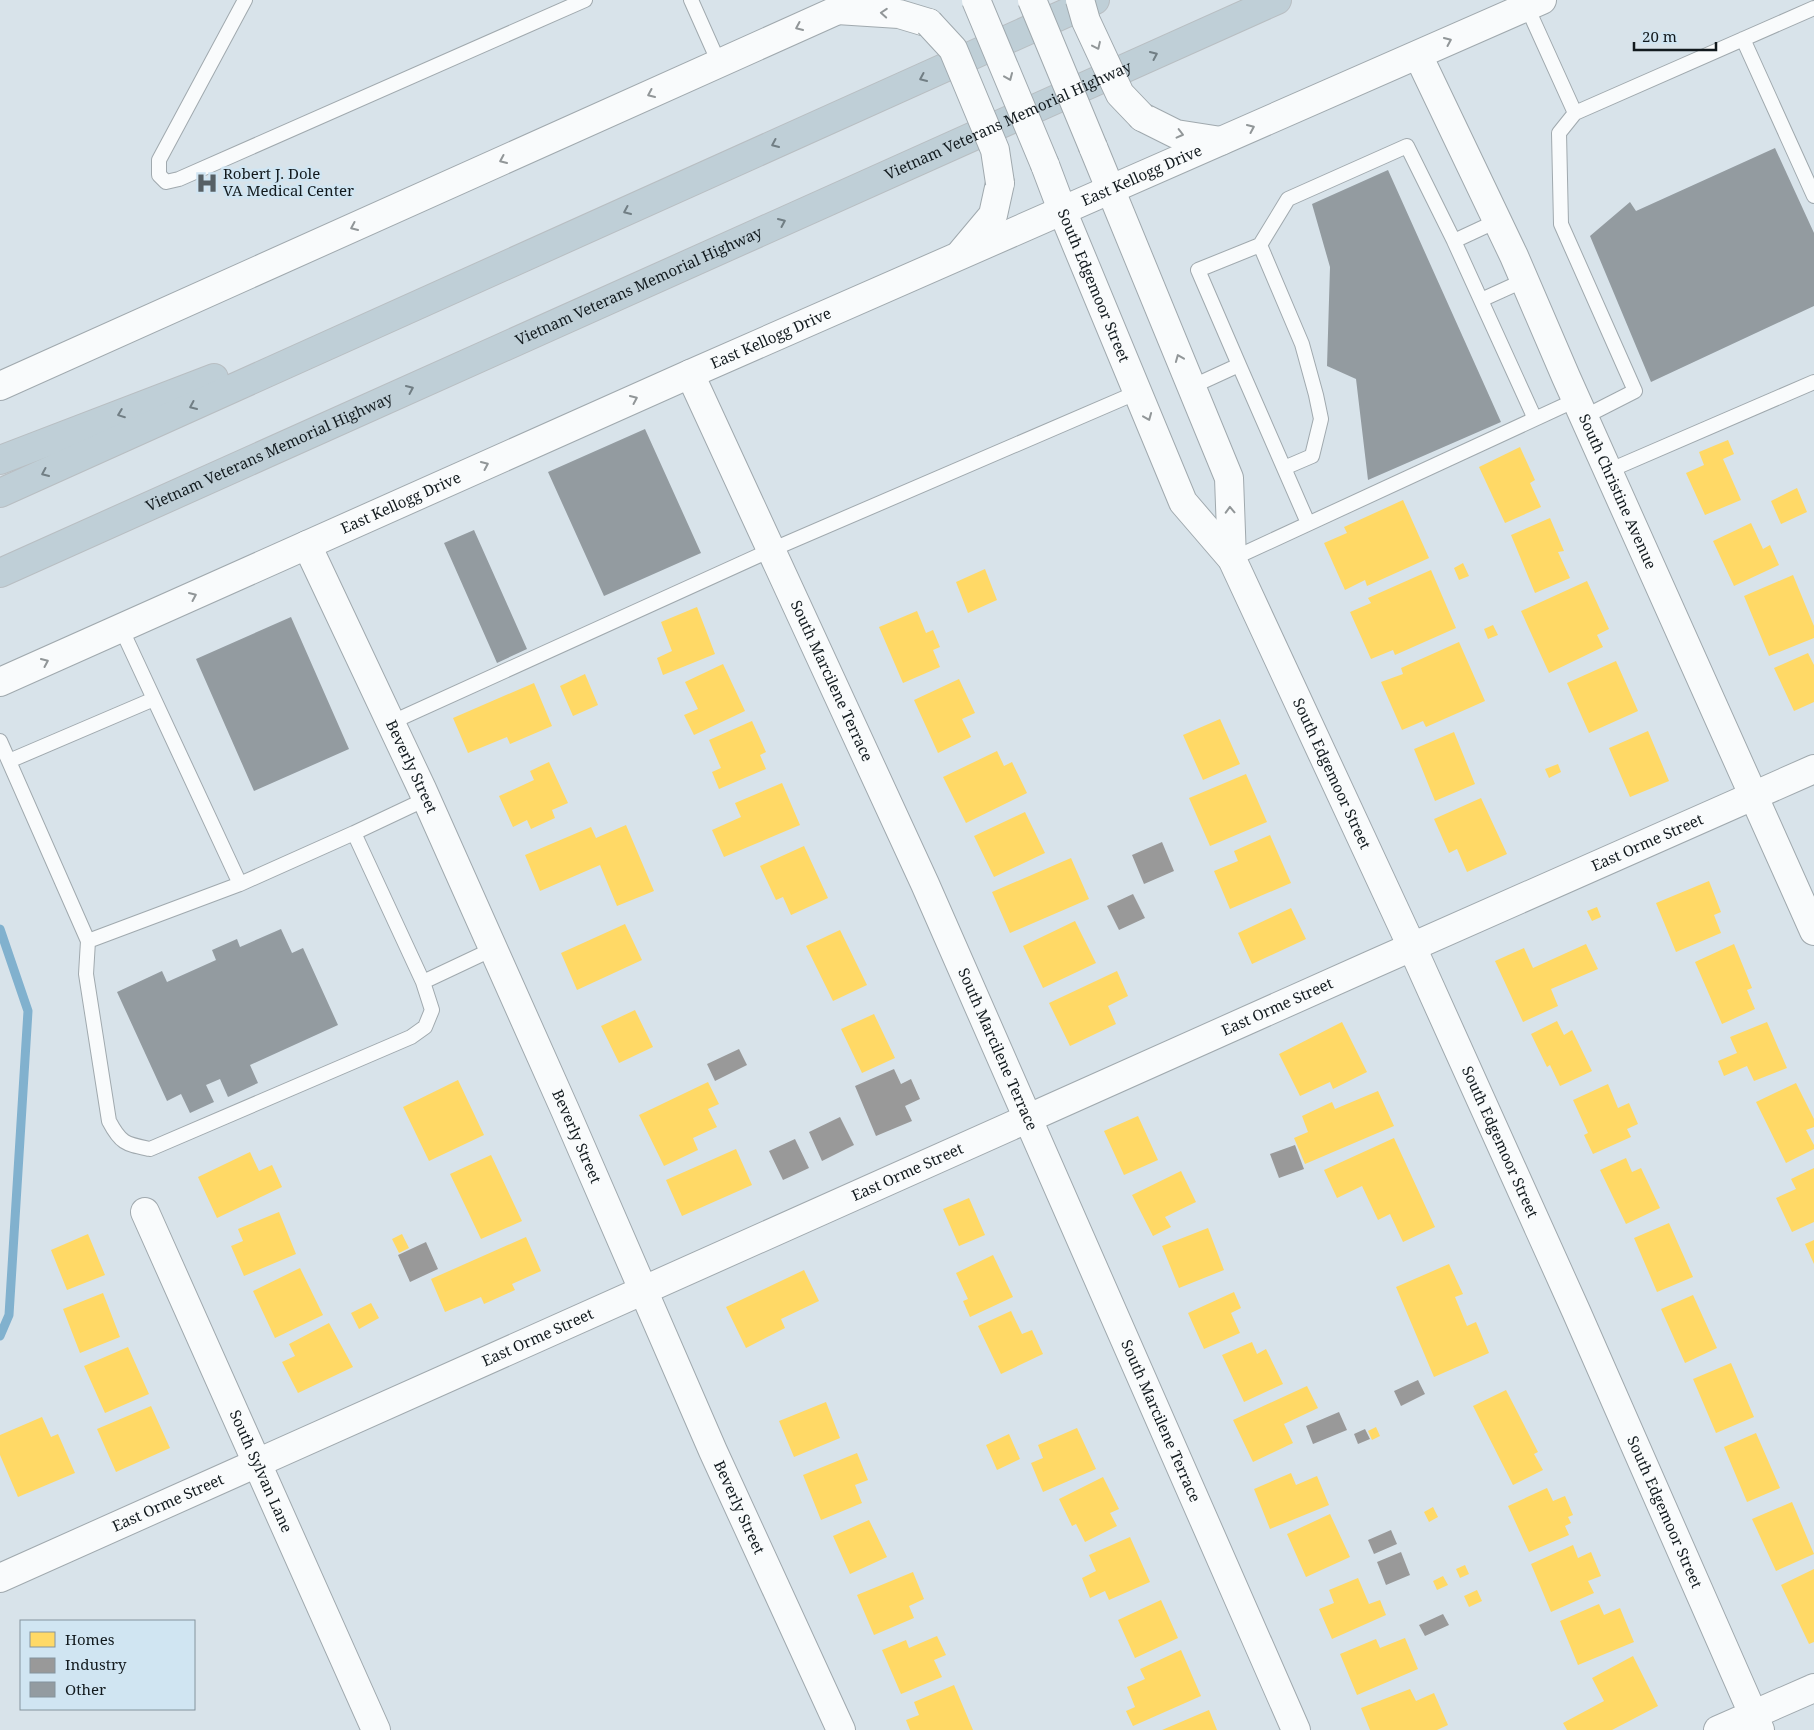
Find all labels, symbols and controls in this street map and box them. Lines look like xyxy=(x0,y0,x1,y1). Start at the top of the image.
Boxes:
one-way arrow xyxy=(879,8,887,19)
scale bar xyxy=(1634,20,1716,52)
one-way arrow xyxy=(795,21,804,32)
text: 20 m xyxy=(1642,26,1677,46)
one-way arrow xyxy=(1443,37,1452,48)
one-way arrow xyxy=(1091,41,1101,50)
one-way arrow xyxy=(1148,51,1157,61)
street label: Vietnam Veterans Memorial Highway xyxy=(881,55,1135,184)
one-way arrow xyxy=(919,71,928,82)
one-way arrow xyxy=(1002,72,1013,81)
one-way arrow xyxy=(647,87,656,98)
one-way arrow xyxy=(1246,124,1255,135)
one-way arrow xyxy=(1176,128,1184,139)
one-way arrow xyxy=(771,138,780,149)
street label: East Kellogg Drive xyxy=(1078,140,1205,210)
one-way arrow xyxy=(499,154,508,165)
place label: Robert J. Dole VA Medical Center xyxy=(223,163,354,200)
hospital icon: Robert J. Dole VA Medical Center xyxy=(194,170,220,196)
one-way arrow xyxy=(623,205,632,216)
street label: South Edgemoor Street xyxy=(1054,206,1135,365)
one-way arrow xyxy=(777,217,786,228)
one-way arrow xyxy=(350,220,359,231)
street label: Vietnam Veterans Memorial Highway xyxy=(512,221,765,350)
street label: East Kellogg Drive xyxy=(707,302,834,373)
one-way arrow xyxy=(1175,354,1185,363)
one-way arrow xyxy=(405,384,414,395)
street label: Vietnam Veterans Memorial Highway xyxy=(142,387,396,515)
one-way arrow xyxy=(629,395,638,405)
one-way arrow xyxy=(189,400,198,411)
one-way arrow xyxy=(117,408,125,418)
street label: South Christine Avenue xyxy=(1575,410,1662,572)
one-way arrow xyxy=(1142,412,1152,421)
one-way arrow xyxy=(480,461,489,472)
one-way arrow xyxy=(41,466,50,477)
street label: East Kellogg Drive xyxy=(337,467,464,538)
one-way arrow xyxy=(1225,506,1236,514)
one-way arrow xyxy=(188,591,197,602)
street label: South Marcilene Terrace xyxy=(787,597,878,764)
one-way arrow xyxy=(40,657,49,668)
street label: South Edgemoor Street xyxy=(1289,695,1376,852)
street label: Beverly Street xyxy=(382,716,442,816)
street label: East Orme Street xyxy=(1588,808,1706,875)
street label: South Marcilene Terrace xyxy=(954,965,1043,1133)
street label: East Orme Street xyxy=(1218,972,1336,1040)
street label: South Edgemoor Street xyxy=(1458,1063,1544,1221)
street label: Beverly Street xyxy=(548,1086,607,1186)
street label: East Orme Street xyxy=(848,1138,966,1205)
street label: East Orme Street xyxy=(478,1303,596,1370)
street label: South Marcilene Terrace xyxy=(1117,1336,1206,1505)
street label: South Sylvan Lane xyxy=(225,1406,298,1535)
street label: South Edgemoor Street xyxy=(1623,1433,1707,1591)
street label: Beverly Street xyxy=(710,1457,770,1557)
street label: East Orme Street xyxy=(109,1468,226,1536)
legend xyxy=(20,1620,195,1710)
text: Homes xyxy=(65,1629,115,1649)
text: Industry xyxy=(65,1654,127,1674)
text: Other xyxy=(65,1679,106,1699)

